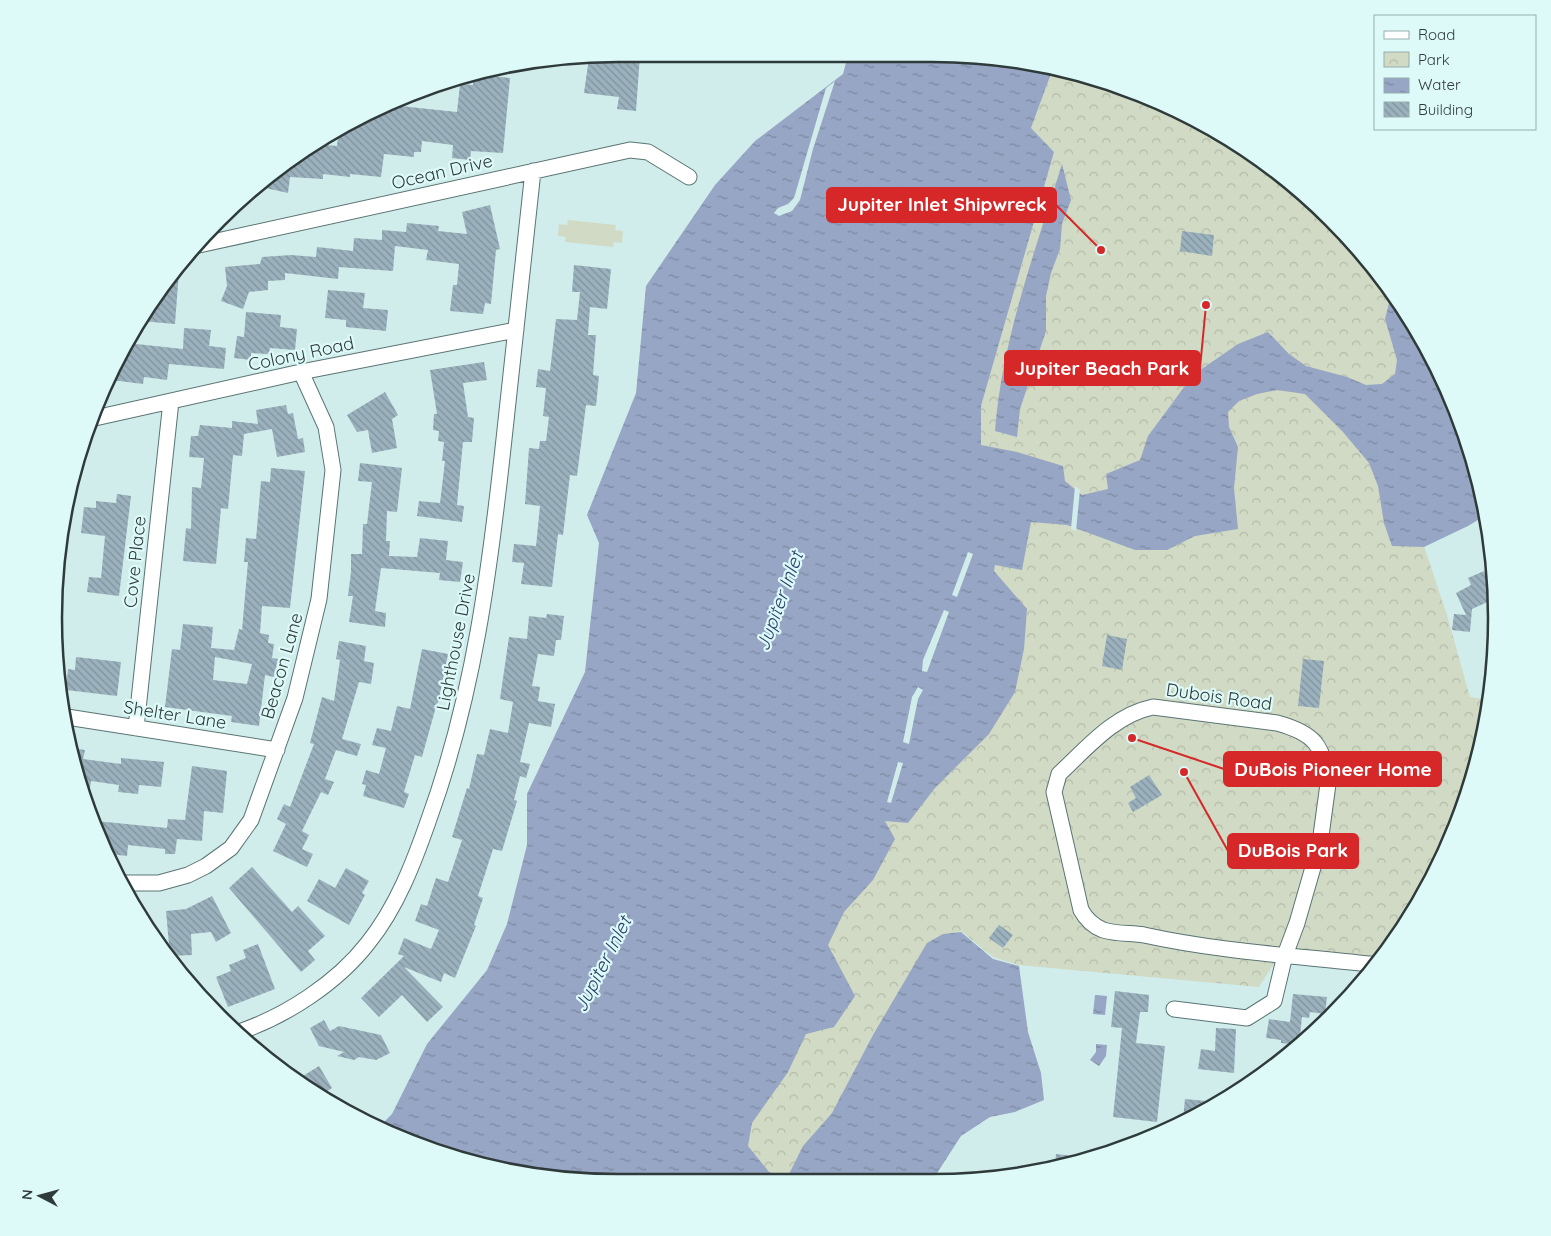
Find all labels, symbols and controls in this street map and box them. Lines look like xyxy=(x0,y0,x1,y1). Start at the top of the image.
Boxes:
legend xyxy=(1374,15,1536,130)
text: Road xyxy=(1418,25,1455,44)
text: Park xyxy=(1418,50,1450,69)
text: Water xyxy=(1418,75,1461,94)
text: Building xyxy=(1418,100,1473,119)
street label: Ocean Drive xyxy=(389,149,495,194)
callout: Jupiter Inlet Shipwreck xyxy=(827,188,1056,222)
text: Jupiter Inlet Shipwreck xyxy=(837,192,1047,216)
street label: Colony Road xyxy=(246,331,356,376)
callout: Jupiter Beach Park xyxy=(1005,351,1200,385)
text: Jupiter Beach Park xyxy=(1015,356,1190,380)
street label: Cove Place xyxy=(118,515,151,609)
water label: Jupiter Inlet xyxy=(750,546,809,654)
street label: Lighthouse Drive xyxy=(431,571,480,712)
street label: Beacon Lane xyxy=(255,610,308,722)
street label: Dubois Road xyxy=(1165,678,1274,715)
street label: Shelter Lane xyxy=(122,695,228,734)
callout: DuBois Pioneer Home xyxy=(1224,752,1441,786)
text: DuBois Pioneer Home xyxy=(1234,757,1432,781)
callout: DuBois Park xyxy=(1228,834,1358,868)
text: DuBois Park xyxy=(1238,838,1348,862)
water label: Jupiter Inlet xyxy=(568,910,637,1016)
north arrow xyxy=(15,1171,65,1221)
text: N xyxy=(18,1189,37,1201)

